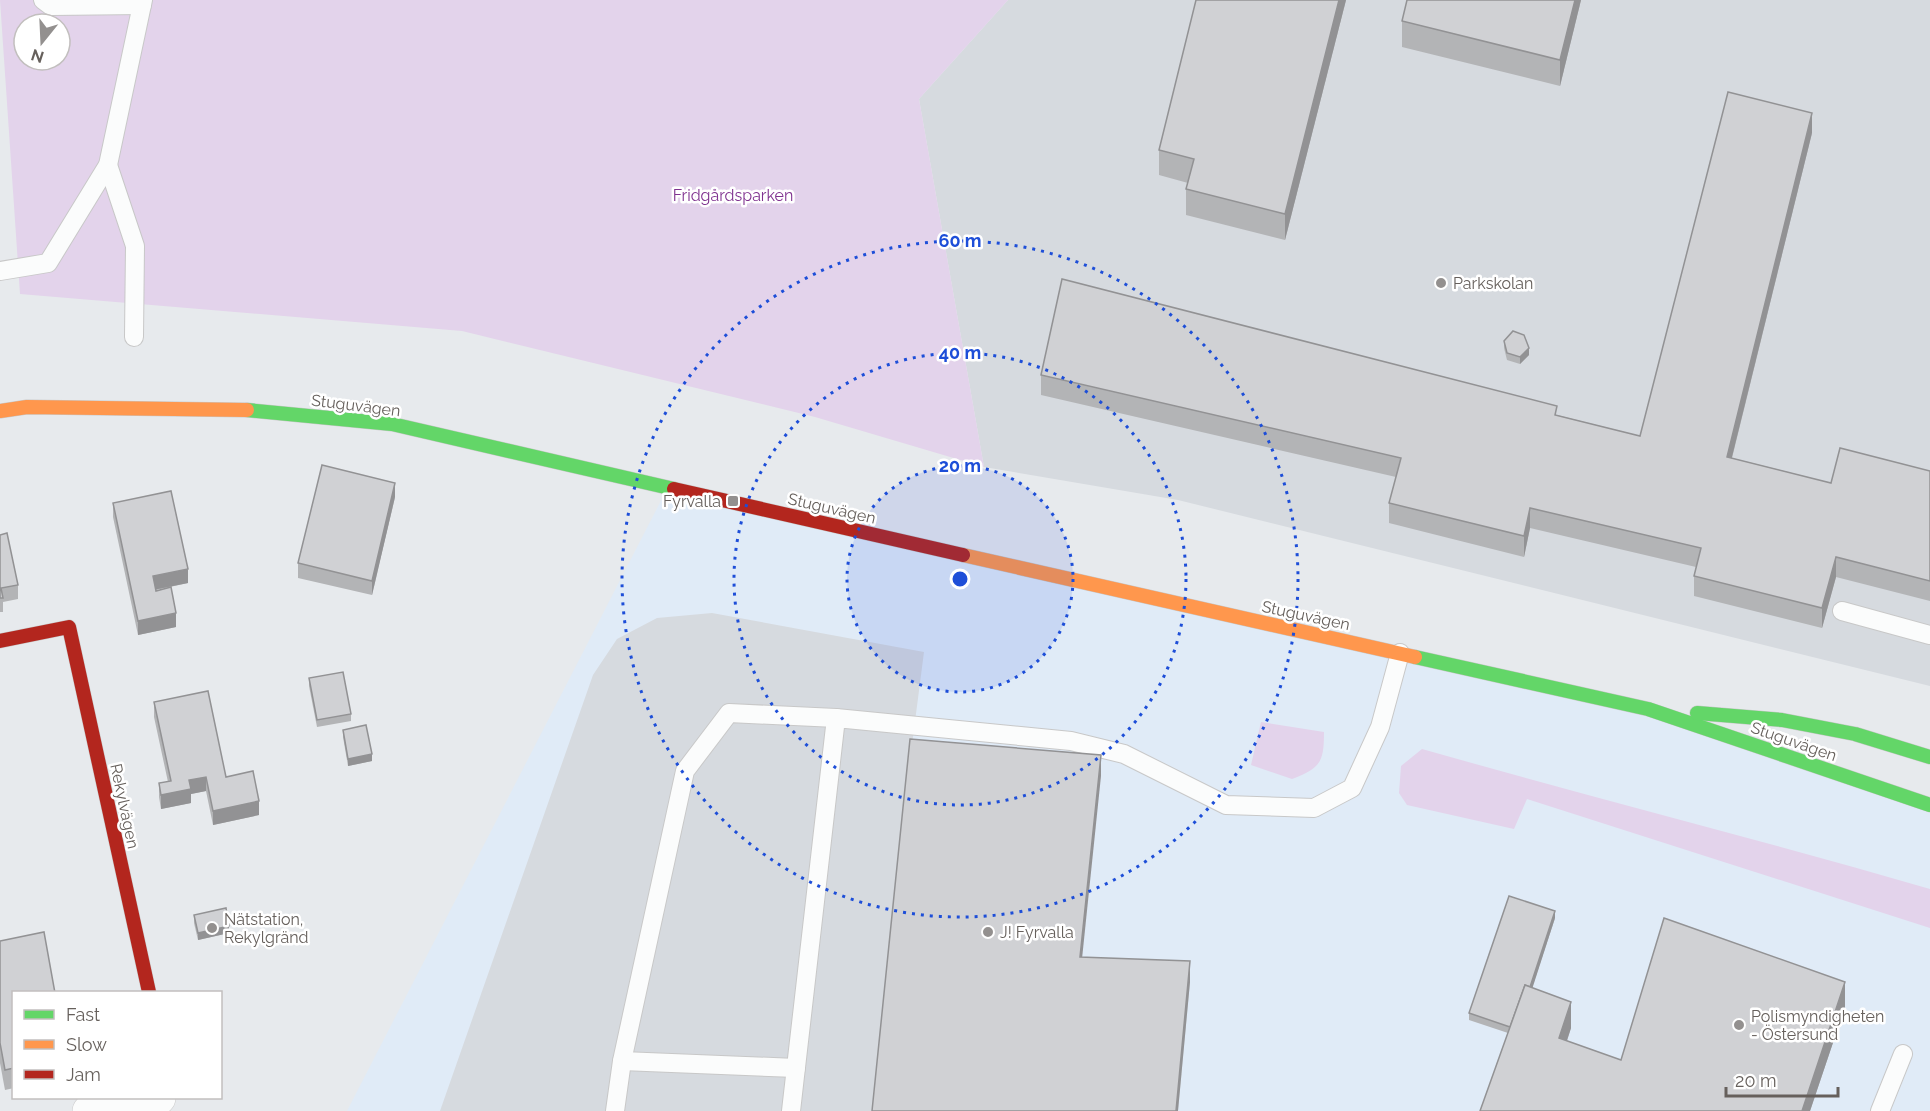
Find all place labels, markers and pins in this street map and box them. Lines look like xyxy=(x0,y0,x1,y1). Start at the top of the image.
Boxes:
place label: Parkskolan xyxy=(1453,274,1533,293)
marker: Parkskolan xyxy=(1434,276,1448,290)
place label: Fyrvalla xyxy=(663,492,721,511)
marker: Fyrvalla xyxy=(726,494,740,508)
centre of rings xyxy=(950,569,970,589)
place label: Nätstation, Rekylgränd xyxy=(224,910,309,947)
marker: Nätstation, Rekylgränd xyxy=(205,921,219,935)
place label: J! Fyrvalla xyxy=(1000,923,1074,942)
marker: J! Fyrvalla xyxy=(981,925,995,939)
place label: Polismyndigheten - Östersund xyxy=(1751,1007,1884,1044)
marker: Polismyndigheten - Östersund xyxy=(1732,1018,1746,1032)

